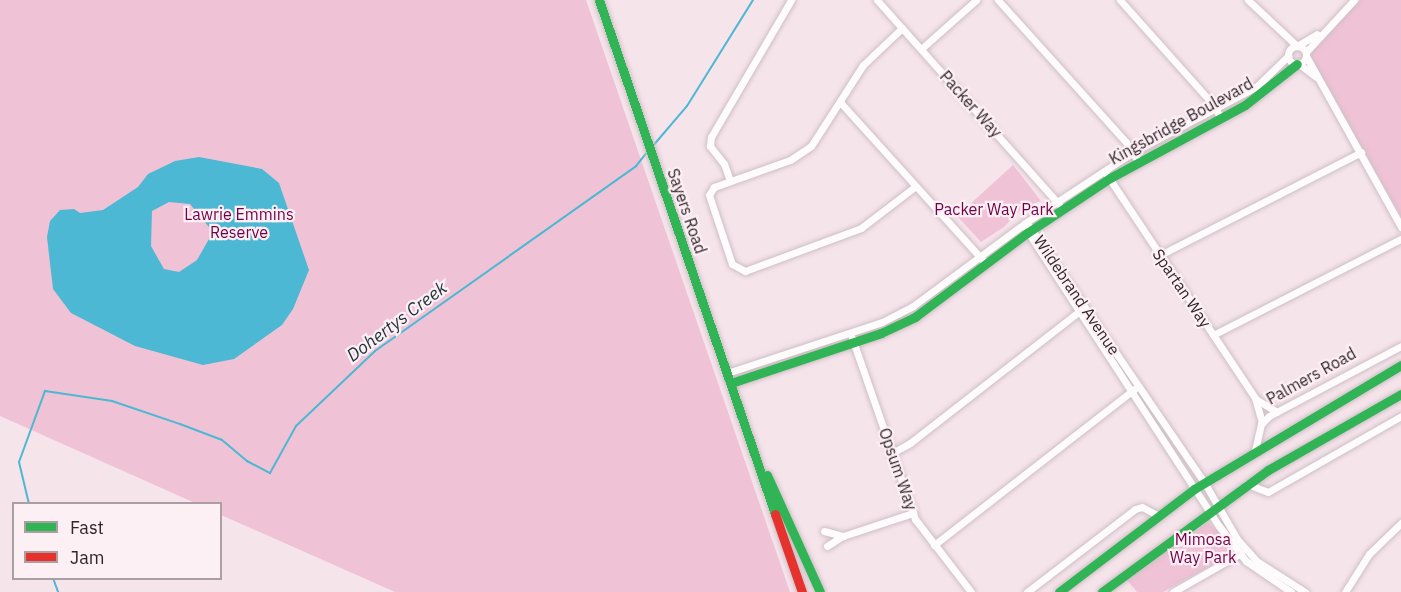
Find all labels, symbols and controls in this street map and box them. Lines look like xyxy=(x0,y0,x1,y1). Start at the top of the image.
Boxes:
street label: Packer Way xyxy=(936,67,1006,141)
street label: Kingsbridge Boulevard xyxy=(1106,73,1256,169)
street label: Sayers Road xyxy=(663,166,711,256)
park label: Packer Way Park xyxy=(934,199,1054,219)
park label: Lawrie Emmins Reserve xyxy=(184,204,294,242)
street label: Wildebrand Avenue xyxy=(1030,232,1124,358)
street label: Spartan Way xyxy=(1149,245,1215,331)
water label: Dohertys Creek xyxy=(343,277,451,367)
street label: Palmers Road xyxy=(1263,344,1359,408)
street label: Opsum Way xyxy=(875,425,921,513)
legend xyxy=(12,502,222,580)
text: Fast xyxy=(70,516,104,539)
park label: Mimosa Way Park xyxy=(1170,529,1236,567)
text: Jam xyxy=(70,546,105,569)

